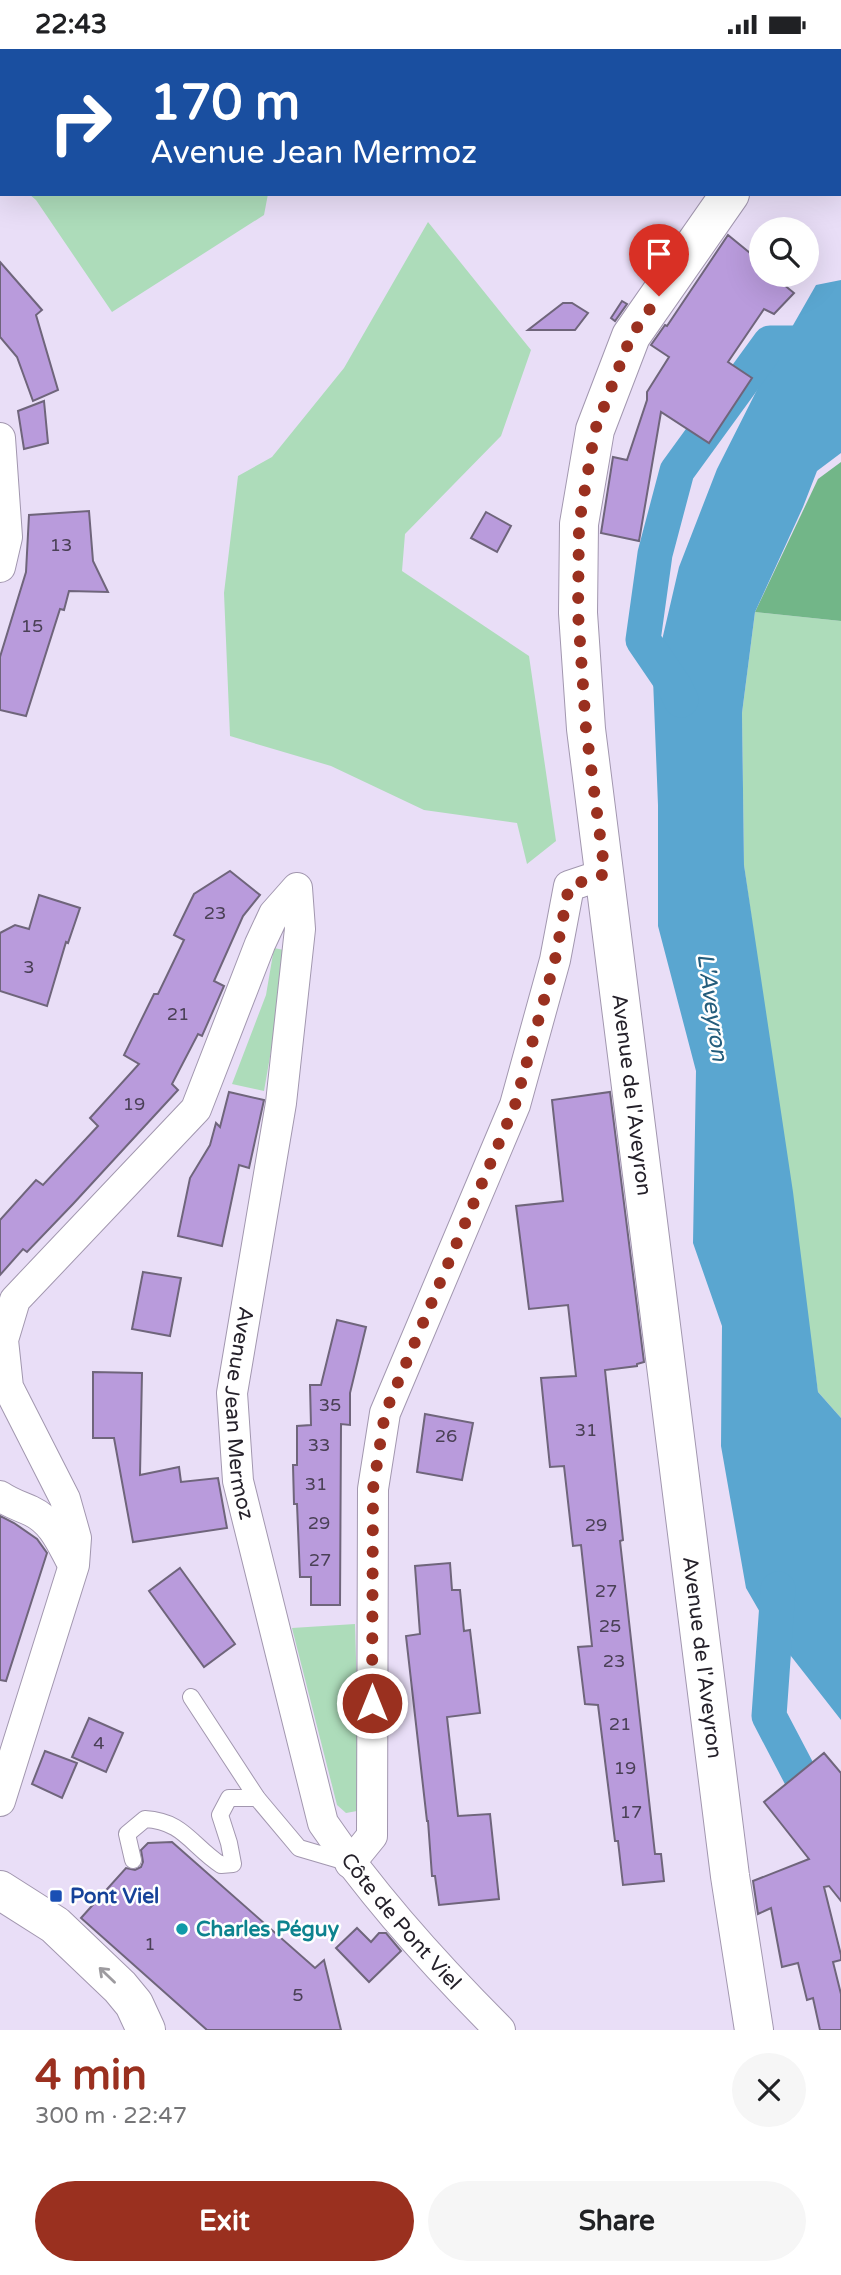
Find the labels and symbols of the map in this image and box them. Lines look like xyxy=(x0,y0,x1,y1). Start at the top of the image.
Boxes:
pin xyxy=(629,224,689,296)
house number: 13 xyxy=(50,534,72,556)
house number: 15 xyxy=(21,615,43,637)
house number: 23 xyxy=(204,902,226,924)
water label: L'Aveyron xyxy=(691,951,734,1064)
house number: 3 xyxy=(23,956,35,978)
street label: Avenue de l'Aveyron xyxy=(606,992,657,1197)
house number: 21 xyxy=(167,1003,189,1025)
house number: 19 xyxy=(123,1093,145,1115)
street label: Avenue Jean Mermoz xyxy=(219,1305,259,1522)
house number: 35 xyxy=(319,1394,341,1416)
house number: 31 xyxy=(575,1419,597,1441)
house number: 26 xyxy=(435,1425,457,1447)
house number: 33 xyxy=(308,1434,330,1456)
house number: 31 xyxy=(305,1473,327,1495)
house number: 29 xyxy=(308,1512,330,1534)
house number: 29 xyxy=(585,1514,607,1536)
house number: 27 xyxy=(309,1549,331,1571)
street label: Avenue de l'Aveyron xyxy=(677,1555,727,1760)
house number: 27 xyxy=(595,1580,617,1602)
house number: 25 xyxy=(599,1615,621,1637)
house number: 23 xyxy=(603,1650,625,1672)
position arrow xyxy=(335,1666,409,1740)
house number: 21 xyxy=(609,1713,631,1735)
house number: 4 xyxy=(93,1732,105,1754)
house number: 19 xyxy=(614,1757,636,1779)
house number: 17 xyxy=(620,1801,642,1823)
street label: Côte de Pont Viel xyxy=(335,1848,466,1995)
place label: Pont Viel xyxy=(70,1884,159,1909)
marker: Pont Viel xyxy=(48,1888,64,1904)
place label: Charles Péguy xyxy=(196,1917,340,1942)
marker: Charles Péguy xyxy=(174,1921,190,1937)
house number: 1 xyxy=(144,1933,156,1955)
one-way arrow xyxy=(99,1966,116,1983)
house number: 5 xyxy=(292,1984,304,2006)

